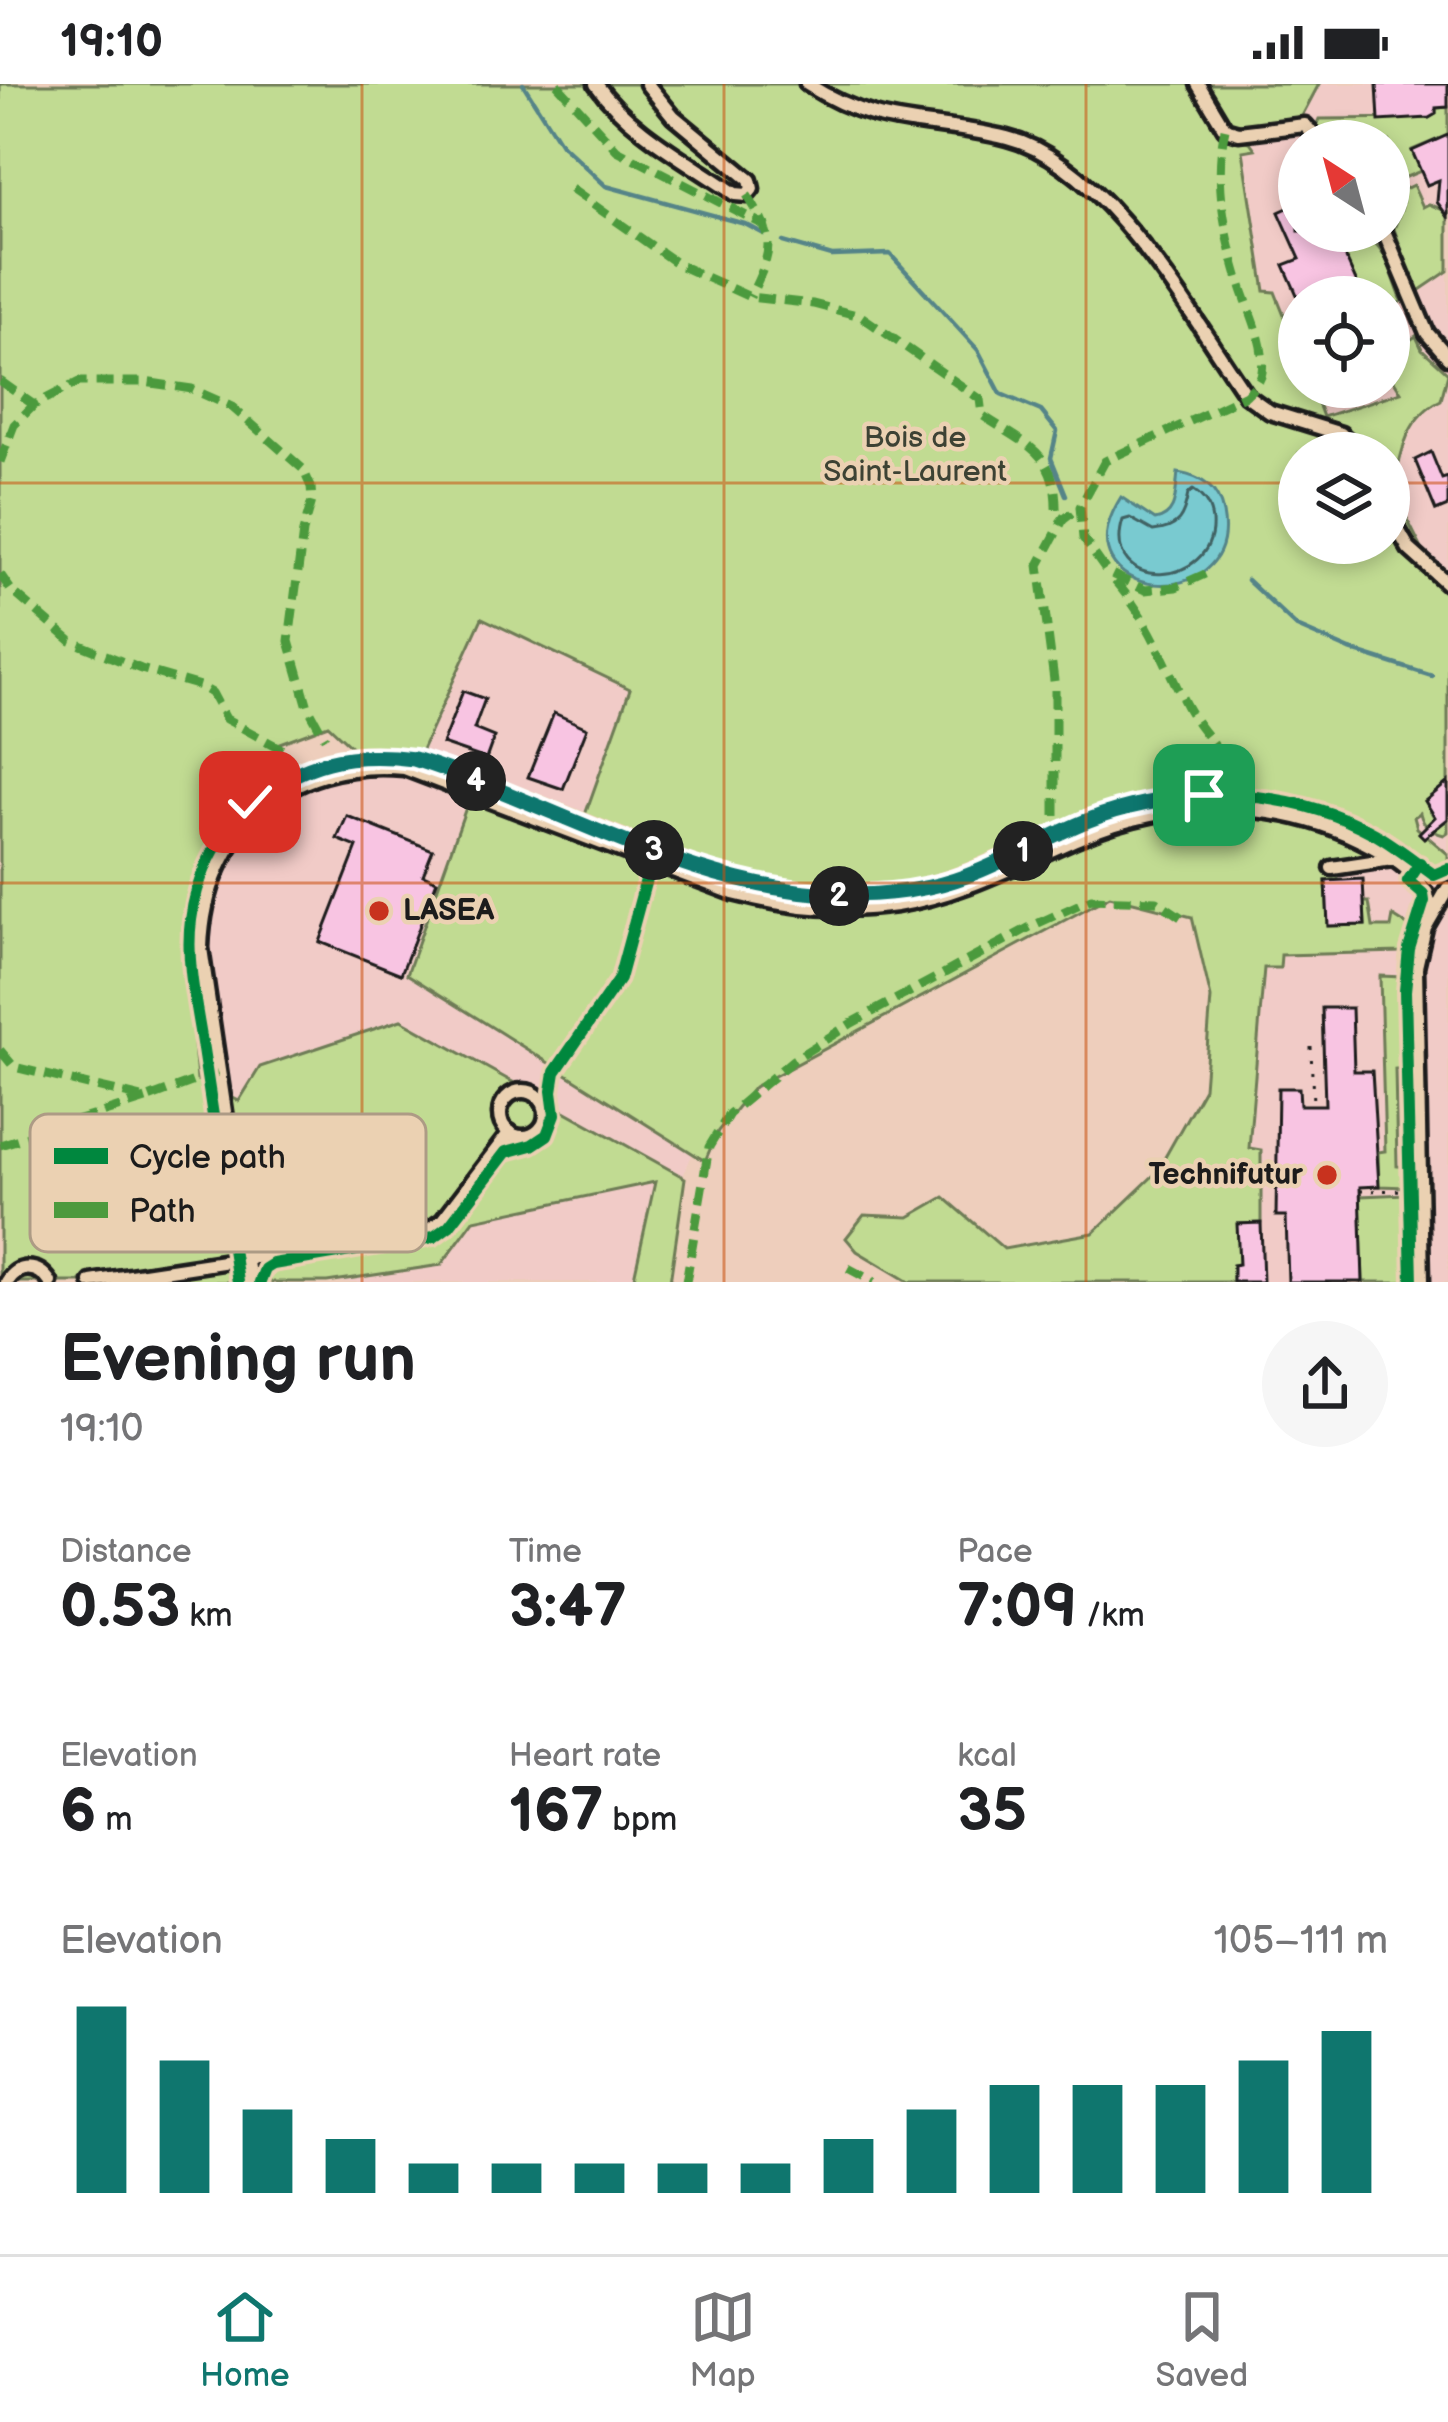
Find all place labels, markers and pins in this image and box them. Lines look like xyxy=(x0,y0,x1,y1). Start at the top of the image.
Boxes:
pin xyxy=(1153,744,1255,846)
pin xyxy=(199,751,301,853)
pin: 4 xyxy=(446,751,506,811)
pin: 3 xyxy=(624,820,684,880)
pin: 1 xyxy=(993,821,1053,881)
pin: 2 xyxy=(809,866,869,926)
place label: LASEA xyxy=(403,893,495,929)
marker: LASEA xyxy=(366,898,392,924)
place label: Technifutur xyxy=(1149,1157,1304,1193)
marker: Technifutur xyxy=(1314,1162,1340,1188)

